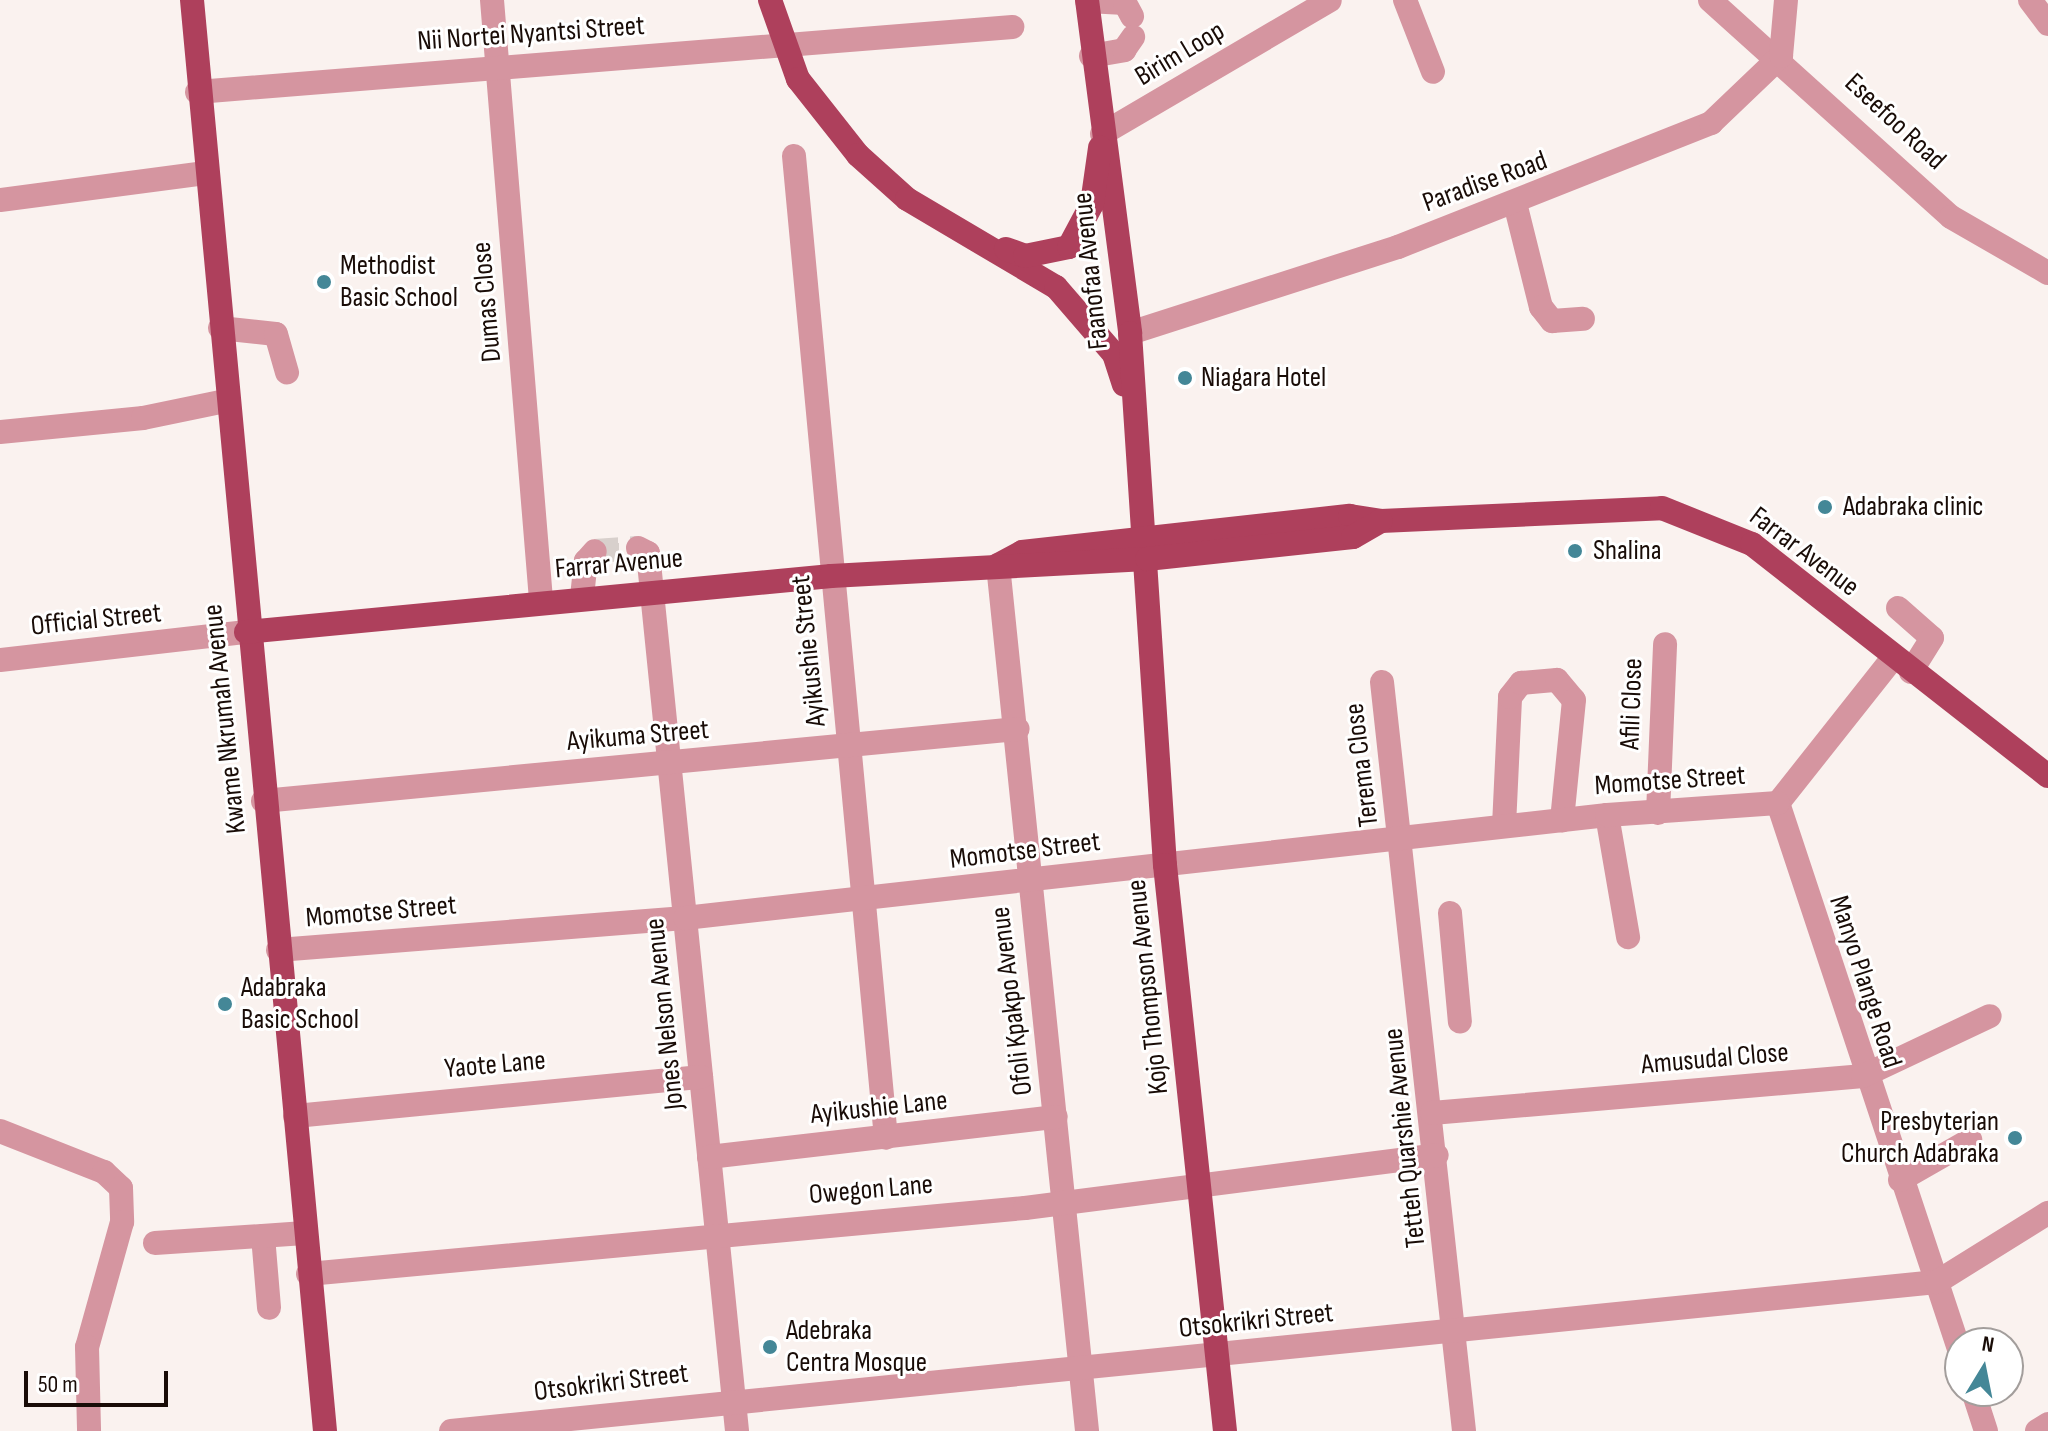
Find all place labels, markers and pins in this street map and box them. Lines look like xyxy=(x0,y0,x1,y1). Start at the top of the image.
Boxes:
place label: Methodist Basic School xyxy=(340,249,458,315)
marker: Methodist Basic School xyxy=(315,273,333,291)
place label: Niagara Hotel xyxy=(1201,361,1326,395)
marker: Niagara Hotel xyxy=(1176,369,1194,387)
place label: Adabraka clinic xyxy=(1843,490,1984,524)
marker: Adabraka clinic xyxy=(1814,496,1836,518)
place label: Shalina xyxy=(1593,534,1662,568)
marker: Shalina xyxy=(1564,540,1586,562)
place label: Adabraka Basic School xyxy=(241,971,359,1037)
marker: Adabraka Basic School xyxy=(216,995,234,1013)
place label: Presbyterian Church Adabraka xyxy=(1841,1105,1999,1171)
marker: Presbyterian Church Adabraka xyxy=(2006,1129,2024,1147)
place label: Adebraka Centra Mosque xyxy=(786,1314,927,1380)
marker: Adebraka Centra Mosque xyxy=(761,1338,779,1356)

